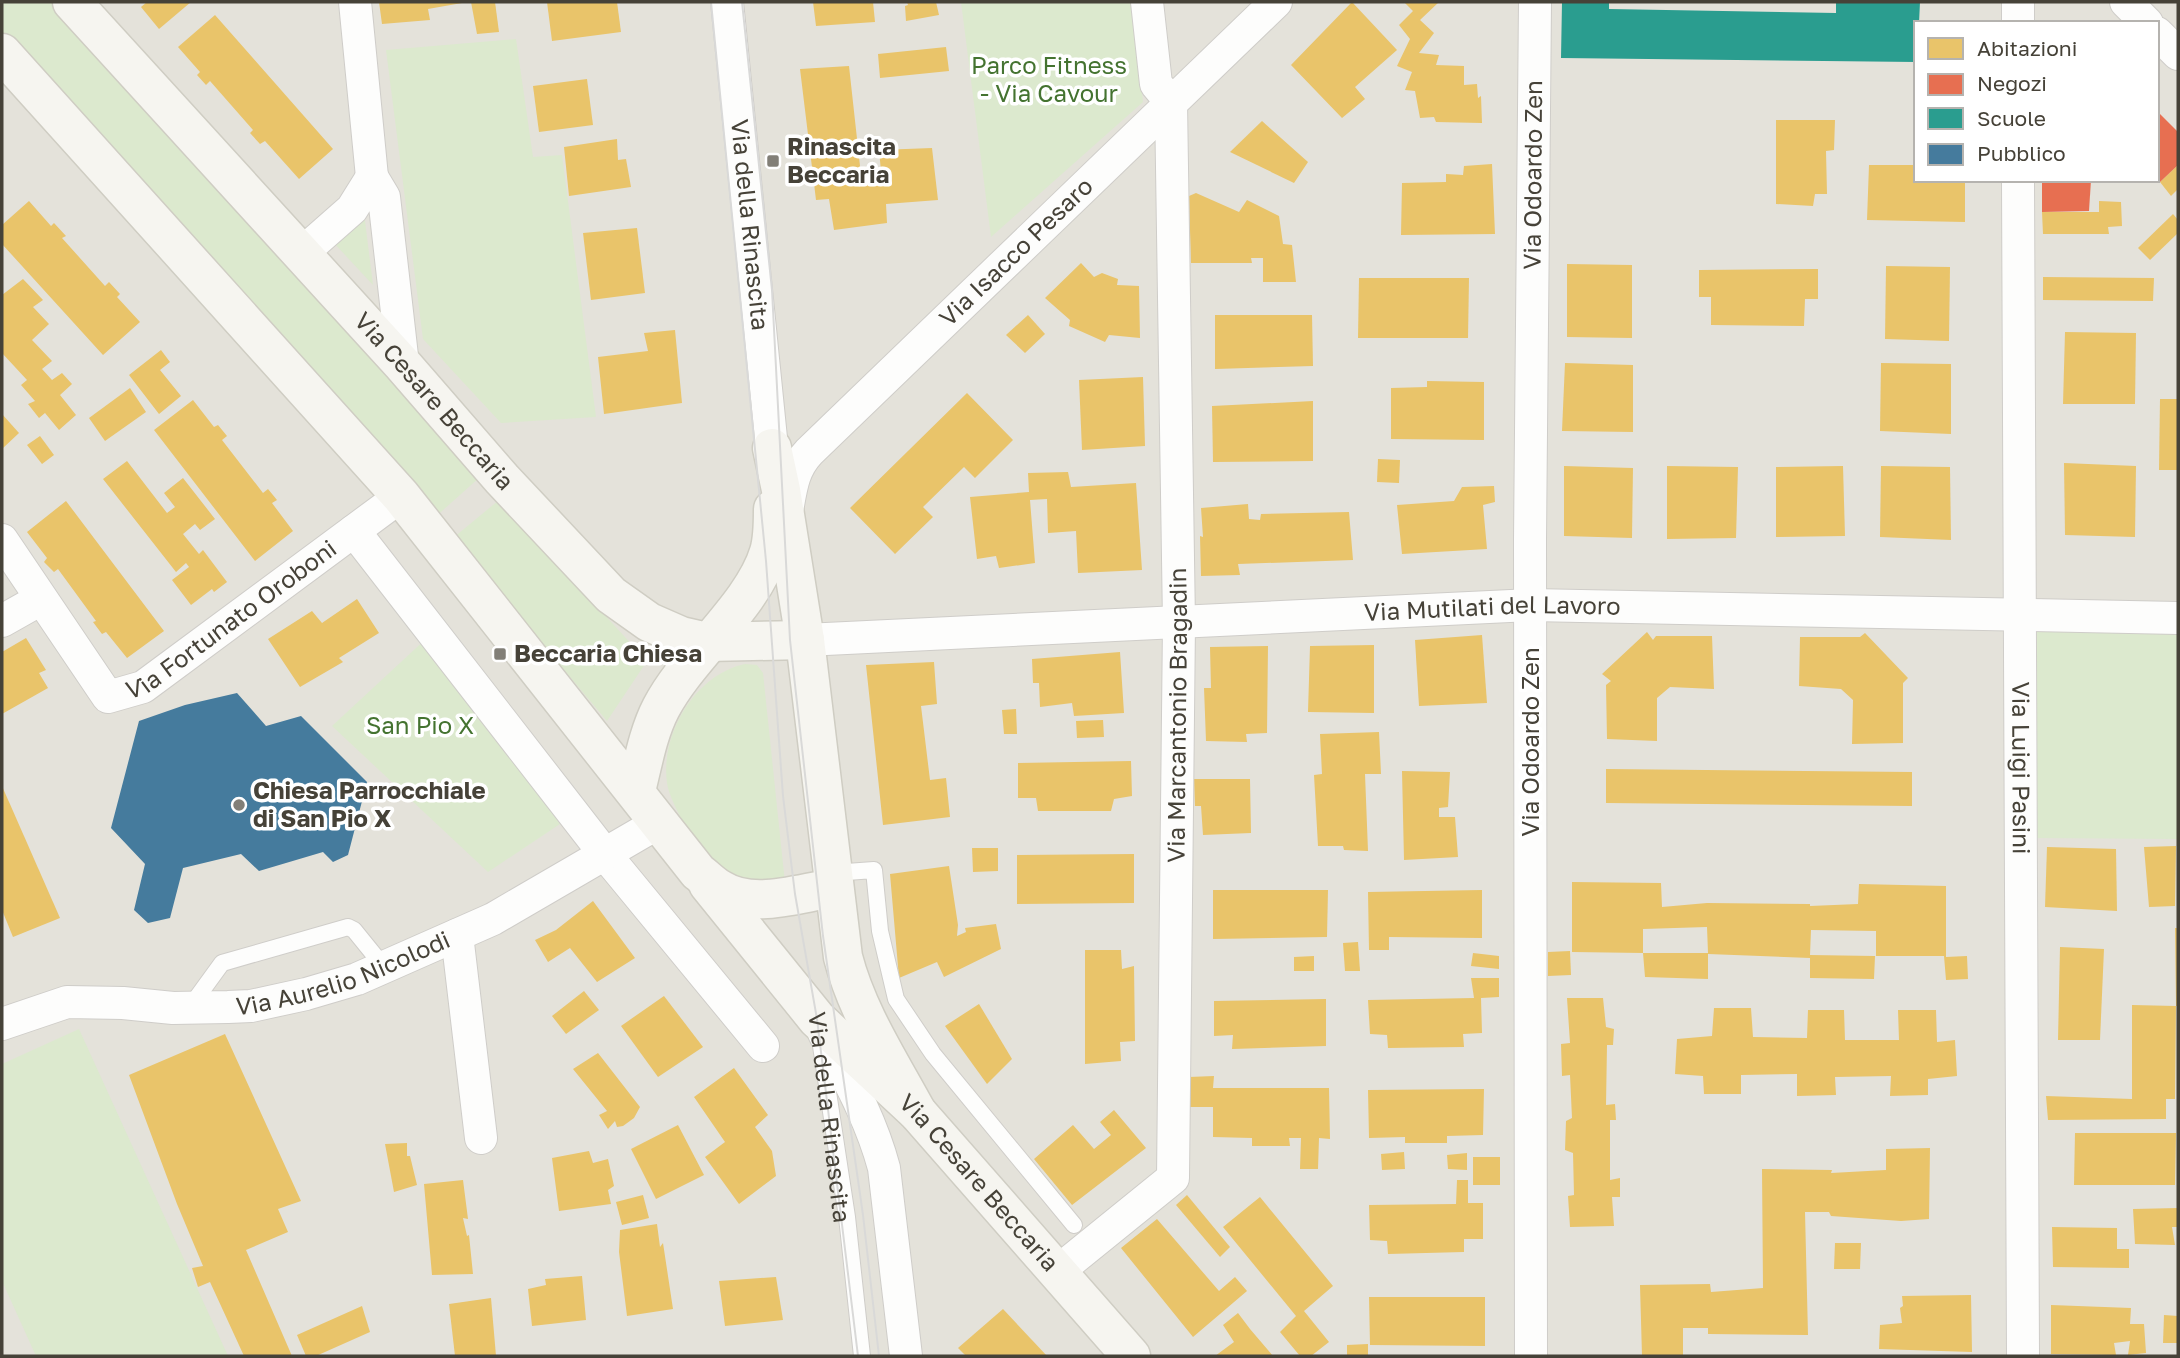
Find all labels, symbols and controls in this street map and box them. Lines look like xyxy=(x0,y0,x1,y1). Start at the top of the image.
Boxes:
legend xyxy=(1914,21,2159,182)
text: Abitazioni xyxy=(1977,35,2077,61)
park label: Parco Fitness - Via Cavour xyxy=(971,50,1127,107)
text: Negozi xyxy=(1977,70,2047,96)
street label: Via Odoardo Zen xyxy=(1517,80,1547,270)
text: Scuole xyxy=(1977,105,2046,131)
street label: Via della Rinascita xyxy=(726,118,776,332)
place label: Rinascita Beccaria xyxy=(787,131,896,188)
text: Pubblico xyxy=(1977,140,2066,166)
marker: Rinascita Beccaria xyxy=(765,153,781,169)
street label: Via Isacco Pesaro xyxy=(933,171,1098,332)
street label: Via Cesare Beccaria xyxy=(349,306,521,495)
street label: Via Fortunato Oroboni xyxy=(122,533,341,704)
street label: Via Marcantonio Bragadin xyxy=(1160,567,1192,863)
street label: Via Mutilati del Lavoro xyxy=(1363,589,1621,626)
place label: Beccaria Chiesa xyxy=(514,638,702,667)
marker: Beccaria Chiesa xyxy=(492,646,508,662)
street label: Via Odoardo Zen xyxy=(1515,647,1544,837)
street label: Via Luigi Pasini xyxy=(2007,681,2037,854)
park label: San Pio X xyxy=(366,710,474,739)
place label: Chiesa Parrocchiale di San Pio X xyxy=(253,775,486,832)
marker: Chiesa Parrocchiale di San Pio X xyxy=(231,797,247,813)
street label: Via Aurelio Nicolodi xyxy=(235,924,454,1020)
street label: Via della Rinascita xyxy=(803,1010,858,1224)
street label: Via Cesare Beccaria xyxy=(894,1087,1066,1276)

